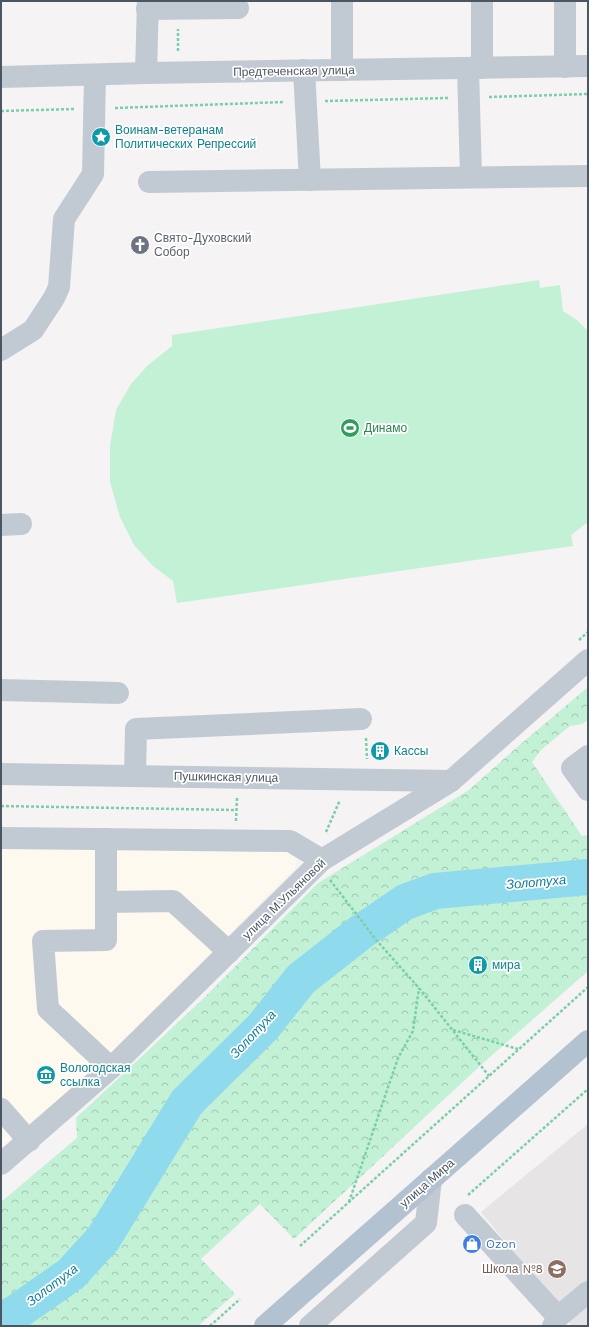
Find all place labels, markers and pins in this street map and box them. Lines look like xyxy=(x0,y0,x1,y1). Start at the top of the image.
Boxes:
place label: Воинам-ветеранам Политических Репрессий xyxy=(115,123,256,151)
place icon: Воинам-ветеранам Политических Репрессий xyxy=(90,126,112,148)
place label: Свято-Духовский Собор xyxy=(154,231,251,259)
church icon: Свято-Духовский Собор xyxy=(129,234,151,256)
sports icon: Динамо xyxy=(339,417,361,439)
place label: Динамо xyxy=(364,421,407,435)
building icon: Кассы xyxy=(369,740,391,762)
place label: Кассы xyxy=(394,744,428,758)
building icon: мира xyxy=(467,954,489,976)
place label: мира xyxy=(492,958,521,972)
place label: Вологодская ссылка xyxy=(60,1061,130,1089)
museum icon: Вологодская ссылка xyxy=(35,1064,57,1086)
shop icon: Ozon xyxy=(461,1233,483,1255)
place label: Ozon xyxy=(486,1237,516,1251)
school or university icon: Школа №8 xyxy=(546,1258,568,1280)
place label: Школа №8 xyxy=(482,1262,543,1276)

